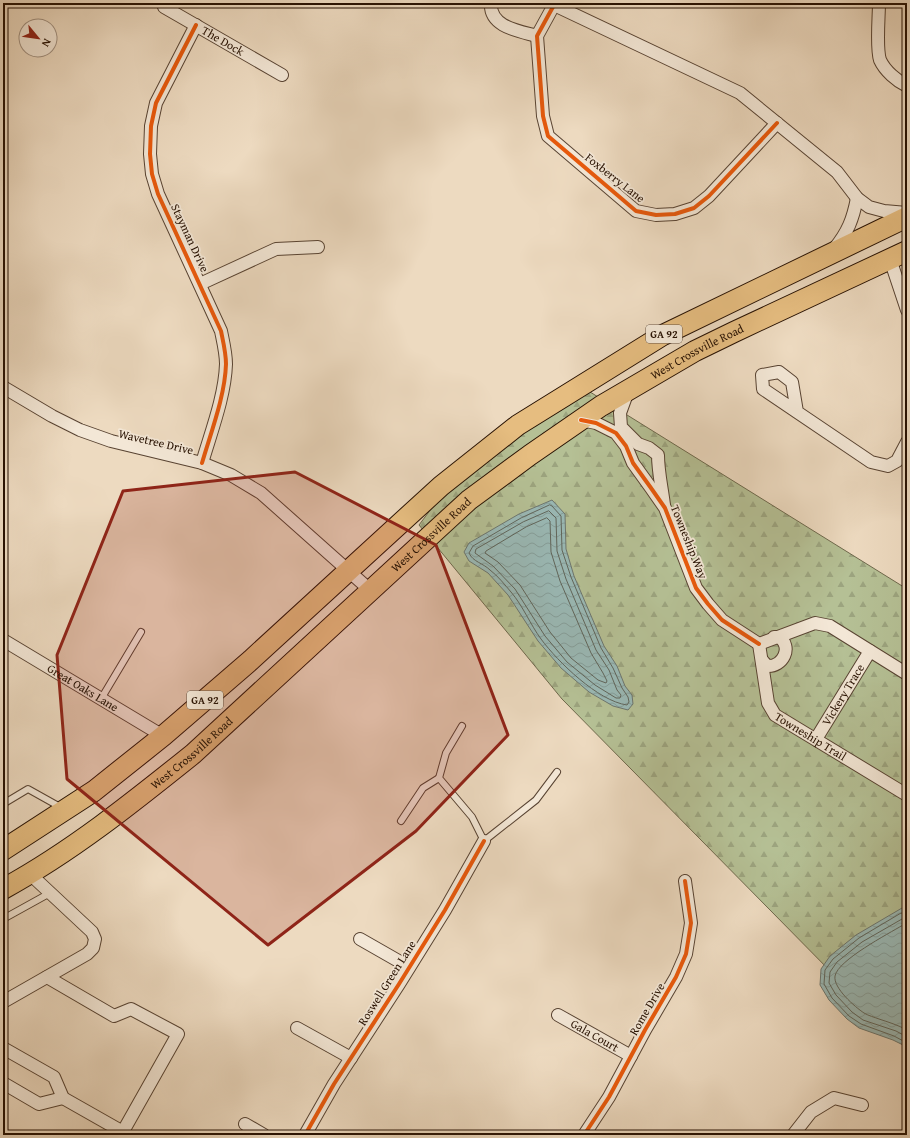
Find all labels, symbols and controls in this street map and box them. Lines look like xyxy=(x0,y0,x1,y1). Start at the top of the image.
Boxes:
north arrow xyxy=(18,18,58,58)
street label: The Dock xyxy=(199,22,248,60)
text: N xyxy=(38,36,56,51)
street label: Foxberry Lane xyxy=(582,149,649,207)
street label: Stayman Drive xyxy=(167,201,214,275)
street label: West Crossville Road xyxy=(647,319,747,383)
road number: GA 92 xyxy=(646,325,682,343)
street label: Wavetree Drive xyxy=(117,425,196,458)
street label: West Crossville Road xyxy=(387,493,475,576)
street label: Towneship Way xyxy=(667,502,712,581)
street label: Great Oaks Lane xyxy=(44,659,122,716)
street label: Vickery Trace xyxy=(817,660,868,729)
road number: GA 92 xyxy=(187,691,223,709)
street label: Towneship Trail xyxy=(772,708,850,765)
street label: West Crossville Road xyxy=(147,712,237,793)
street label: Roswell Green Lane xyxy=(354,937,420,1029)
street label: Rome Drive xyxy=(625,979,669,1038)
street label: Gala Court xyxy=(568,1015,623,1056)

